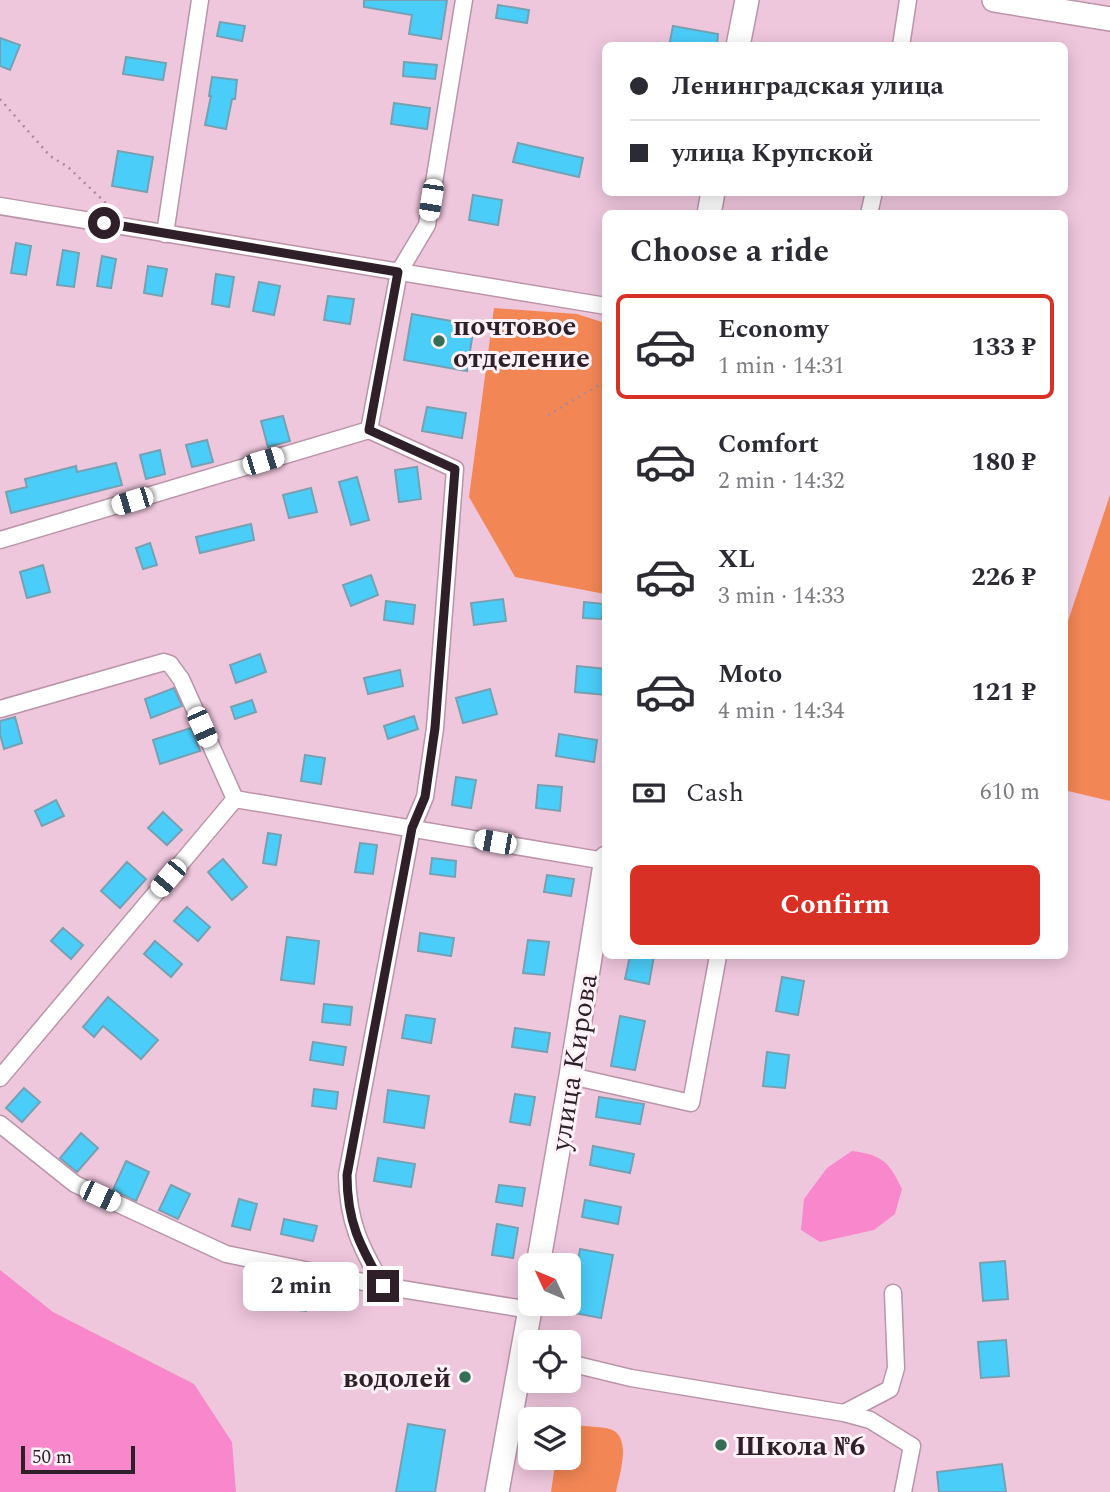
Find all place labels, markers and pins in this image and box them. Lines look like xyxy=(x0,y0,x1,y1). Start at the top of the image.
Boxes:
place label: почтовое отделение xyxy=(453,305,590,380)
marker: почтовое отделение xyxy=(431,333,447,349)
place label: водолей xyxy=(343,1357,451,1400)
marker: водолей xyxy=(457,1369,473,1385)
place label: Школа №6 xyxy=(735,1425,866,1468)
marker: Школа №6 xyxy=(713,1437,729,1453)

